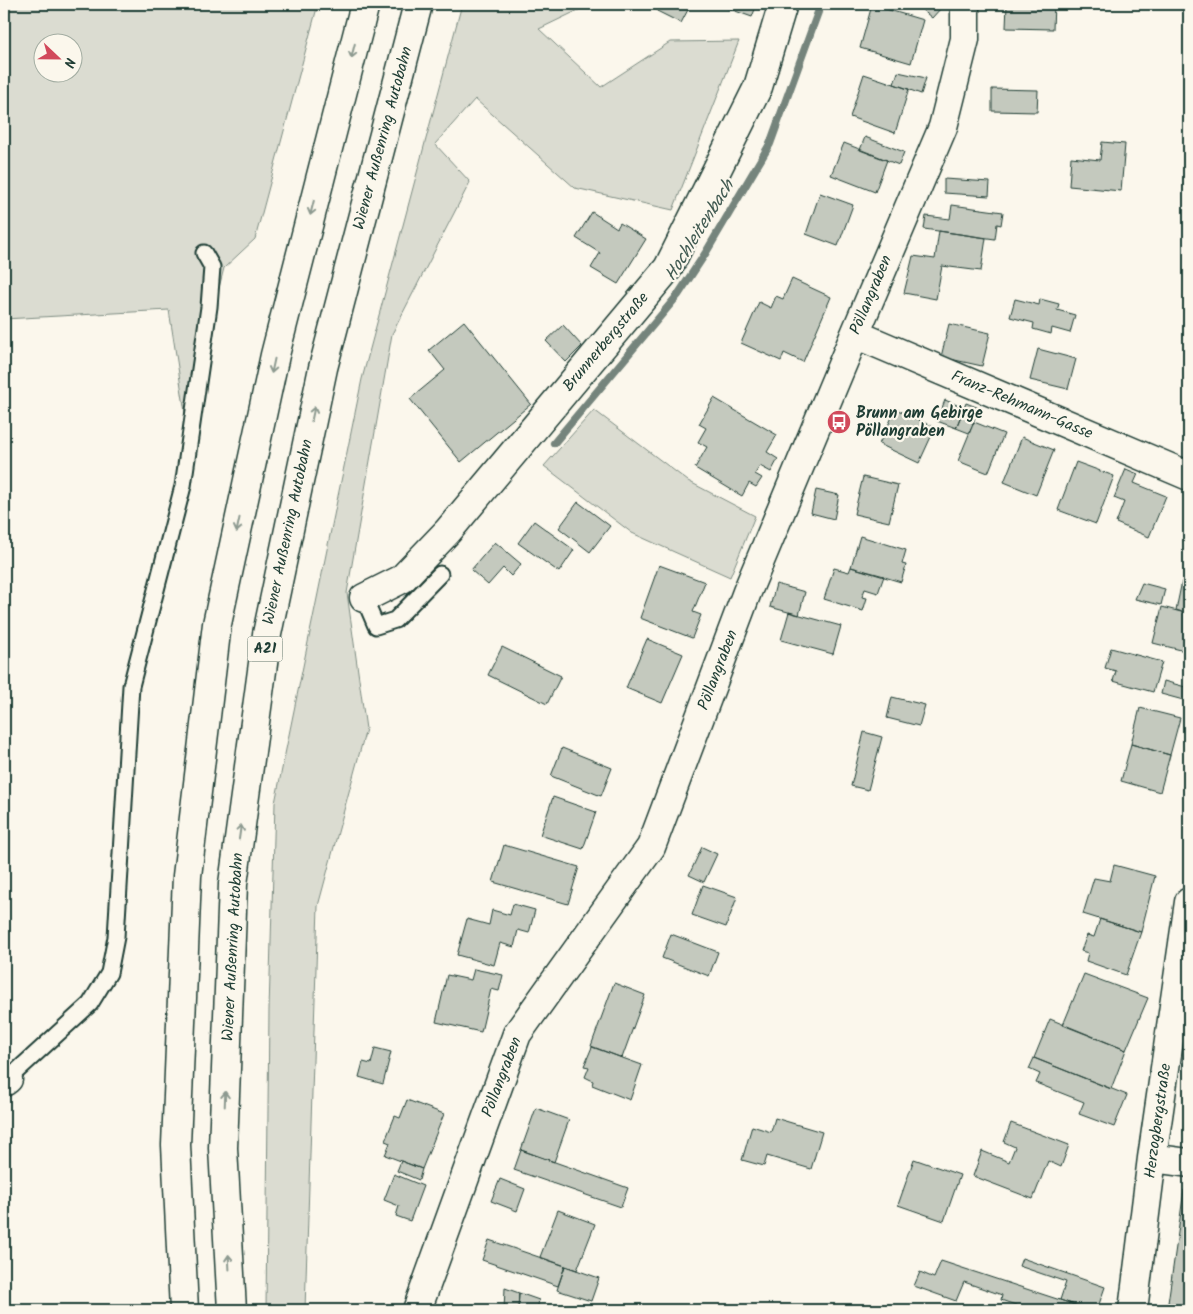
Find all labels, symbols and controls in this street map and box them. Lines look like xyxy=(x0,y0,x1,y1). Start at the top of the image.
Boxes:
north arrow xyxy=(32,32,82,82)
street label: Wiener Außenring Autobahn xyxy=(346,43,420,233)
one-way arrow xyxy=(348,43,357,59)
text: N xyxy=(57,54,81,71)
water label: Hochleitenbach xyxy=(657,173,743,287)
one-way arrow xyxy=(307,200,317,216)
street label: Pöllangraben xyxy=(843,251,899,339)
street label: Brunnerbergstraße xyxy=(557,287,655,397)
one-way arrow xyxy=(267,357,277,373)
street label: Franz-Rehmann-Gasse xyxy=(947,364,1097,446)
place label: Brunn am Gebirge Pöllangraben xyxy=(856,401,983,444)
one-way arrow xyxy=(309,406,319,422)
bus stop icon: Brunn am Gebirge Pöllangraben xyxy=(826,409,852,435)
street label: Wiener Außenring Autobahn xyxy=(256,437,320,627)
one-way arrow xyxy=(233,516,243,532)
street label: Pöllangraben xyxy=(691,626,745,714)
road number: A21 xyxy=(248,636,282,662)
one-way arrow xyxy=(235,825,245,841)
street label: Wiener Außenring Autobahn xyxy=(216,852,250,1042)
street label: Pöllangraben xyxy=(475,1033,529,1121)
street label: Herzogbergstraße xyxy=(1138,1062,1178,1180)
one-way arrow xyxy=(221,1092,230,1108)
one-way arrow xyxy=(225,1254,234,1270)

